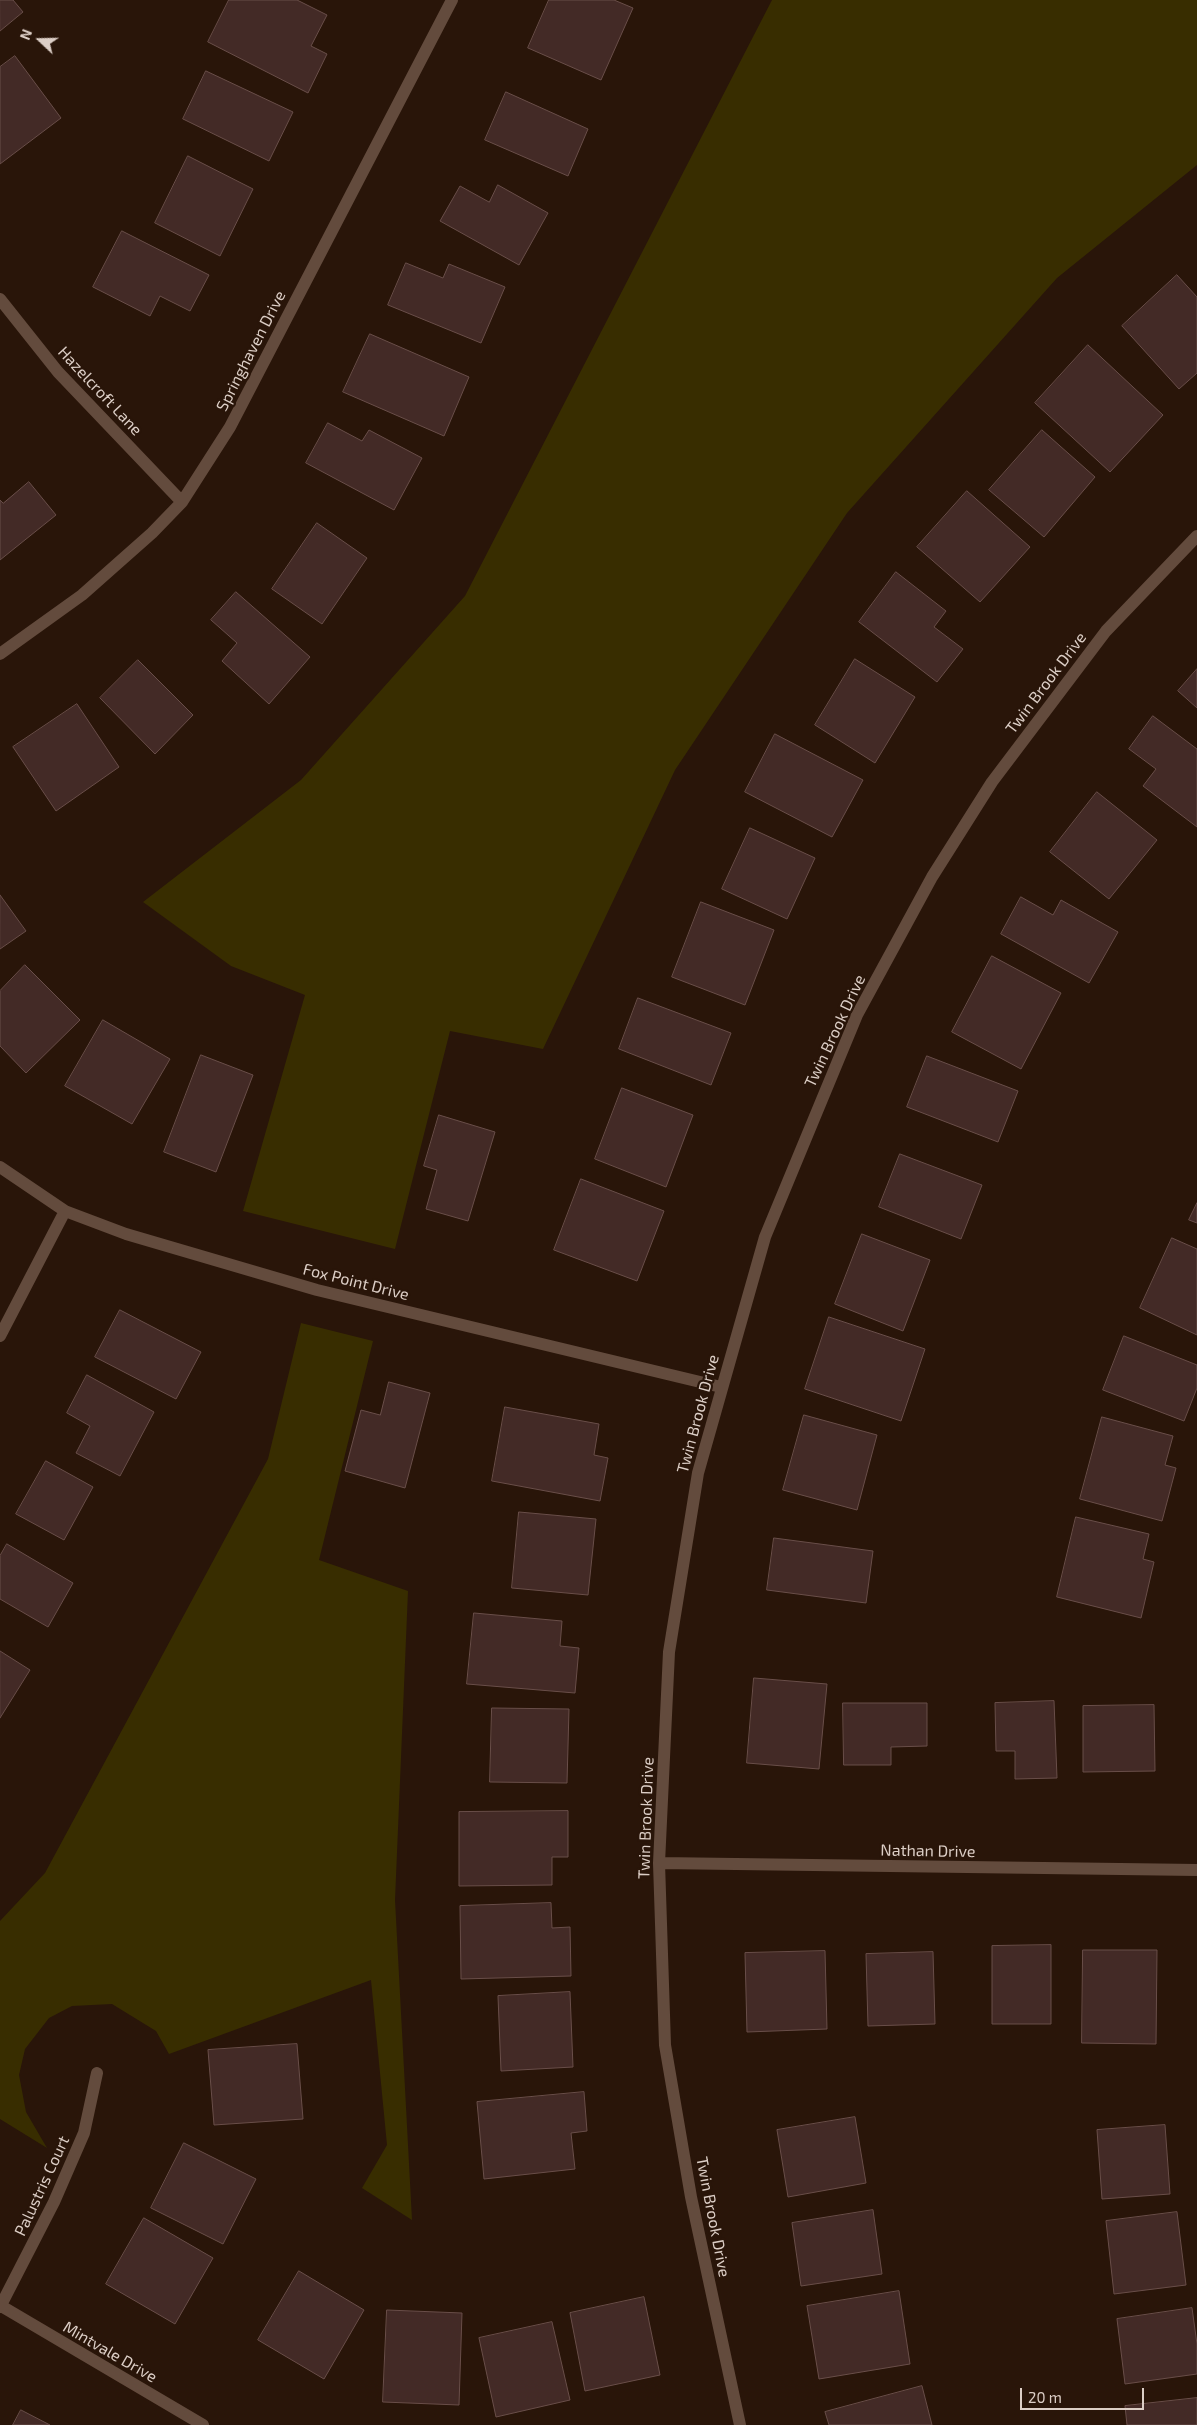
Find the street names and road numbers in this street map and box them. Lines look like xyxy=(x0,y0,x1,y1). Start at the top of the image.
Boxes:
street label: Springhaven Drive xyxy=(212,287,290,415)
street label: Hazelcroft Lane xyxy=(54,343,146,439)
street label: Twin Brook Drive xyxy=(1002,628,1090,738)
street label: Twin Brook Drive xyxy=(800,972,870,1090)
street label: Fox Point Drive xyxy=(301,1260,411,1304)
street label: Twin Brook Drive xyxy=(673,1353,723,1475)
street label: Twin Brook Drive xyxy=(634,1757,658,1879)
street label: Nathan Drive xyxy=(880,1841,976,1861)
street label: Palustris Court xyxy=(10,2133,74,2239)
street label: Twin Brook Drive xyxy=(692,2155,734,2279)
street label: Mintvale Drive xyxy=(60,2317,160,2387)

